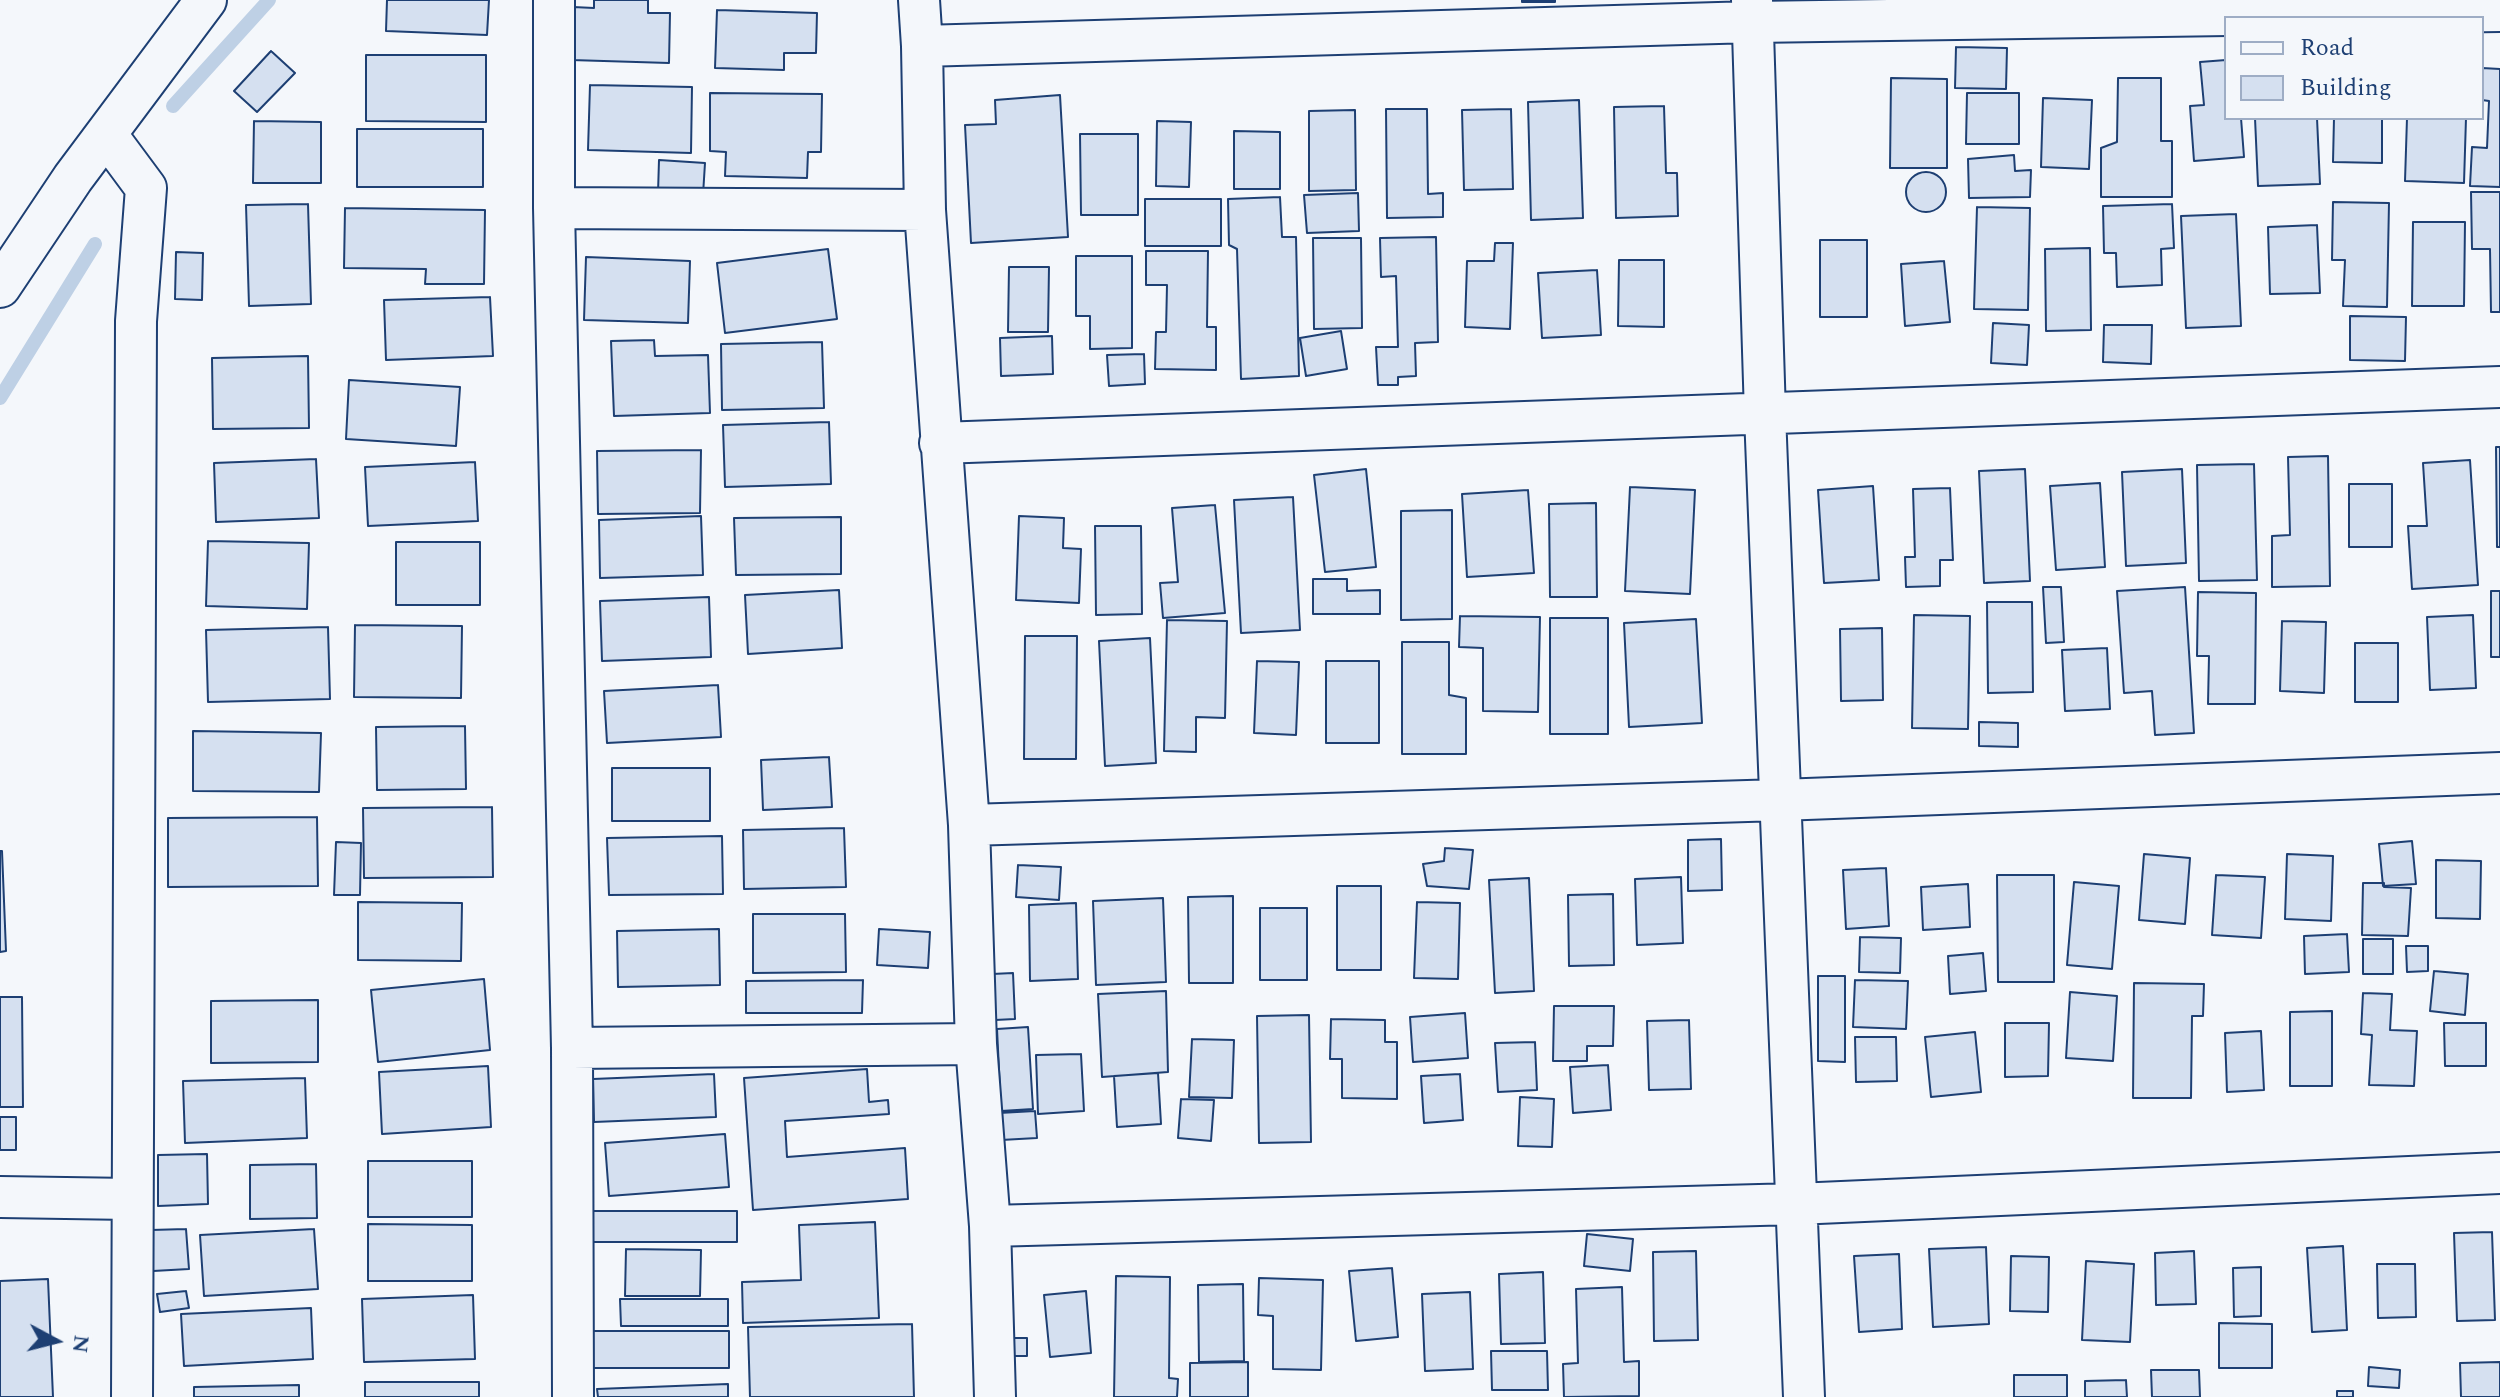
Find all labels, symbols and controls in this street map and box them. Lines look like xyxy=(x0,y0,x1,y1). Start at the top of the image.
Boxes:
legend xyxy=(2224,16,2484,120)
text: Road xyxy=(2300,30,2354,66)
text: Building xyxy=(2300,70,2392,106)
north arrow xyxy=(16,1301,96,1381)
text: N xyxy=(63,1333,98,1355)

